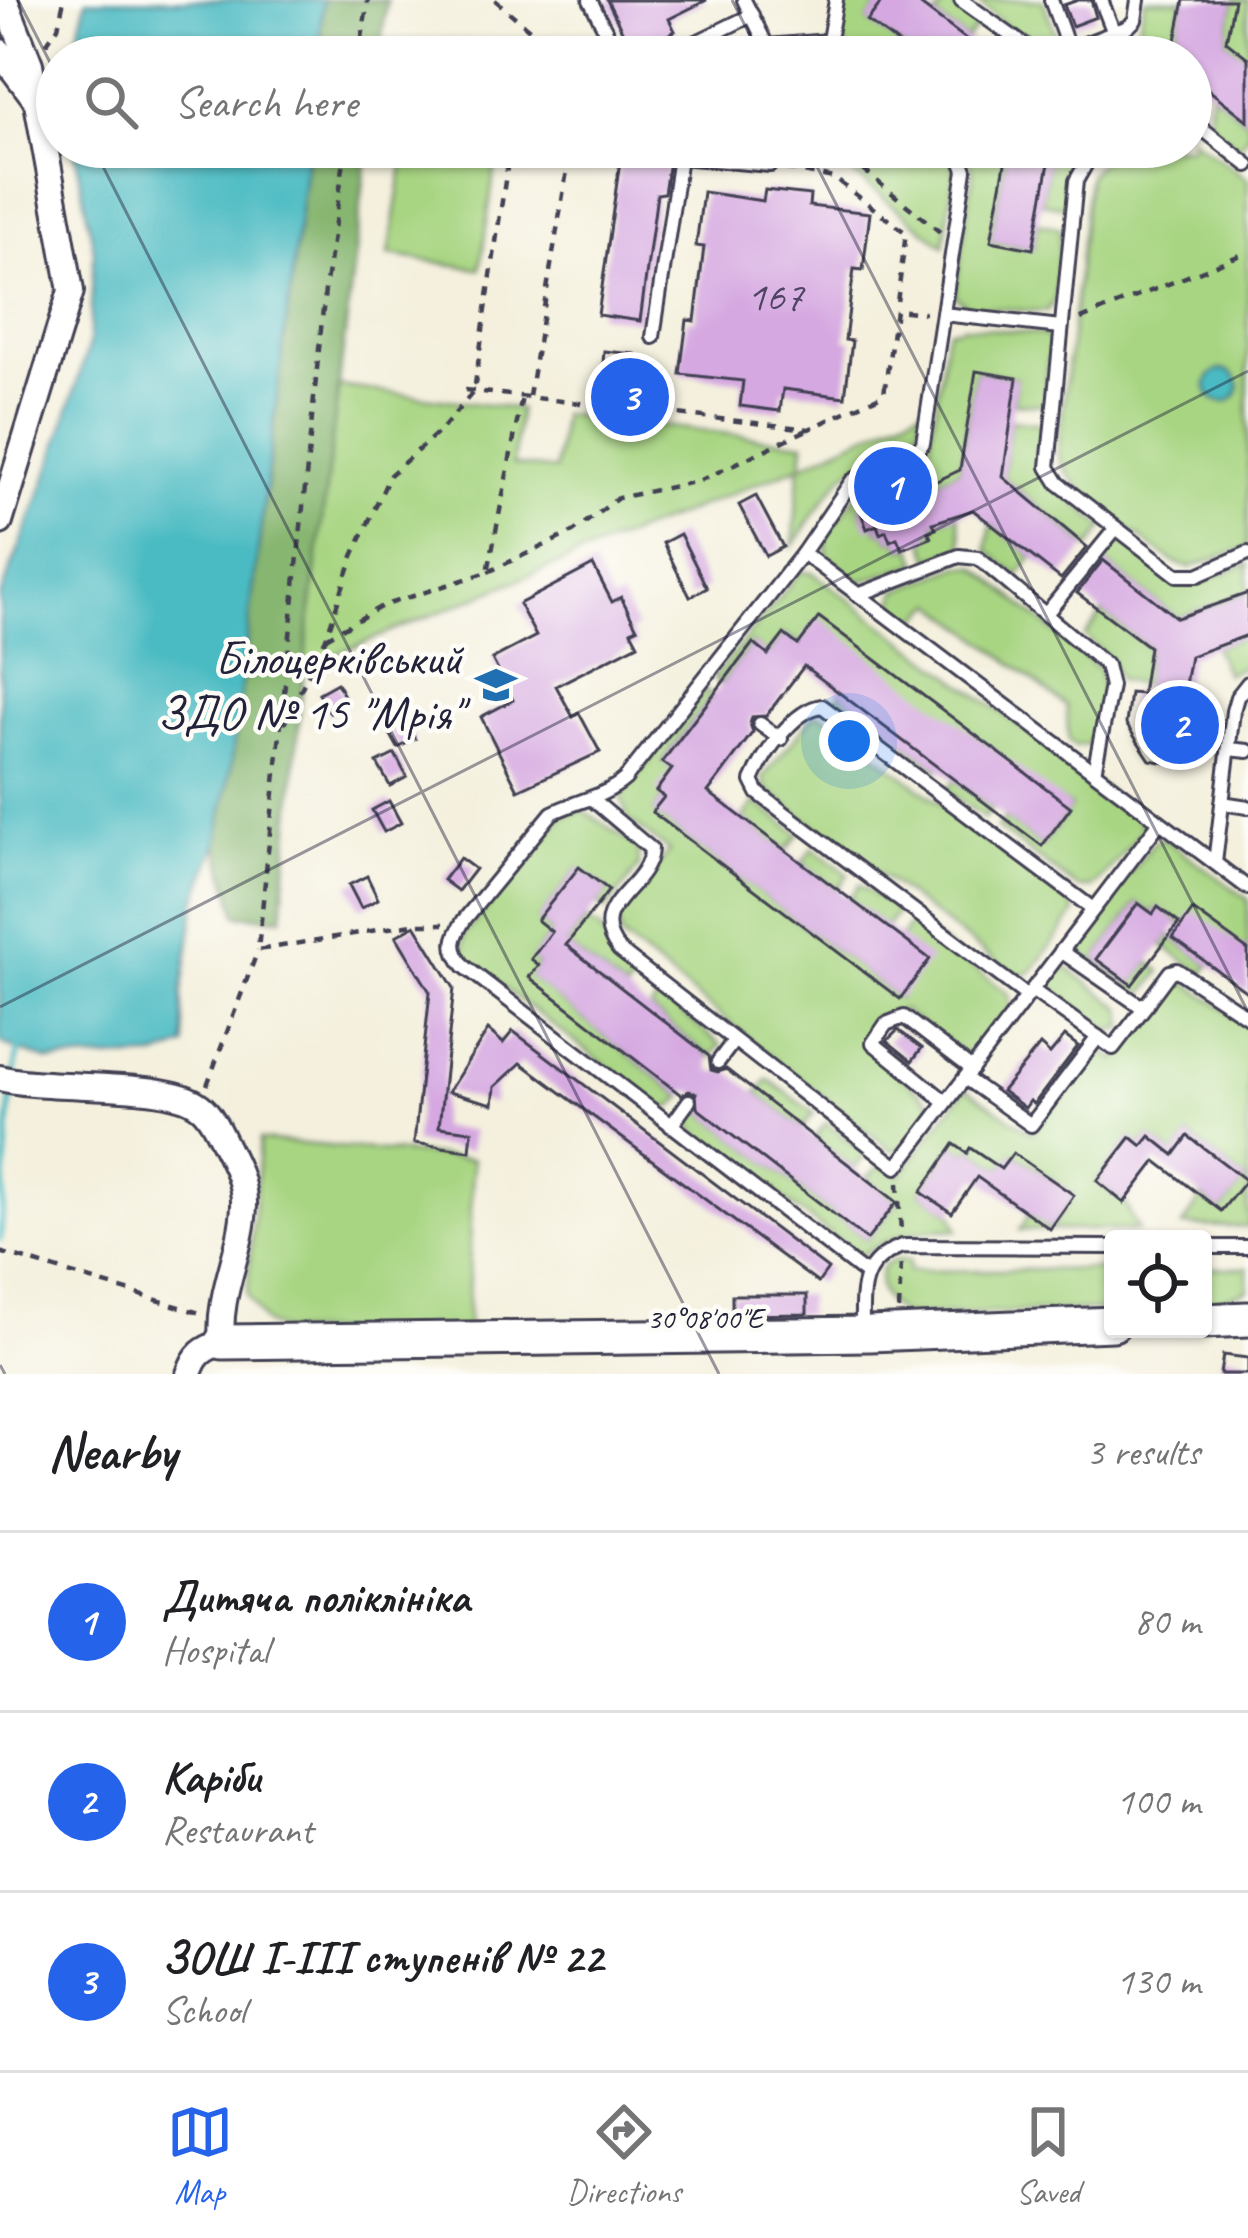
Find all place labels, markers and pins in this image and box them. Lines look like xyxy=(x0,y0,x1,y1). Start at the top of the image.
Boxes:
pin: 3 xyxy=(591,352,669,442)
pin: 1 xyxy=(854,441,932,531)
place label: Білоцерківський ЗДО № 15 "Мрія" xyxy=(157,628,472,743)
school or university icon: Білоцерківський ЗДО № 15 "Мрія" xyxy=(473,662,519,708)
pin: 2 xyxy=(1141,680,1219,770)

